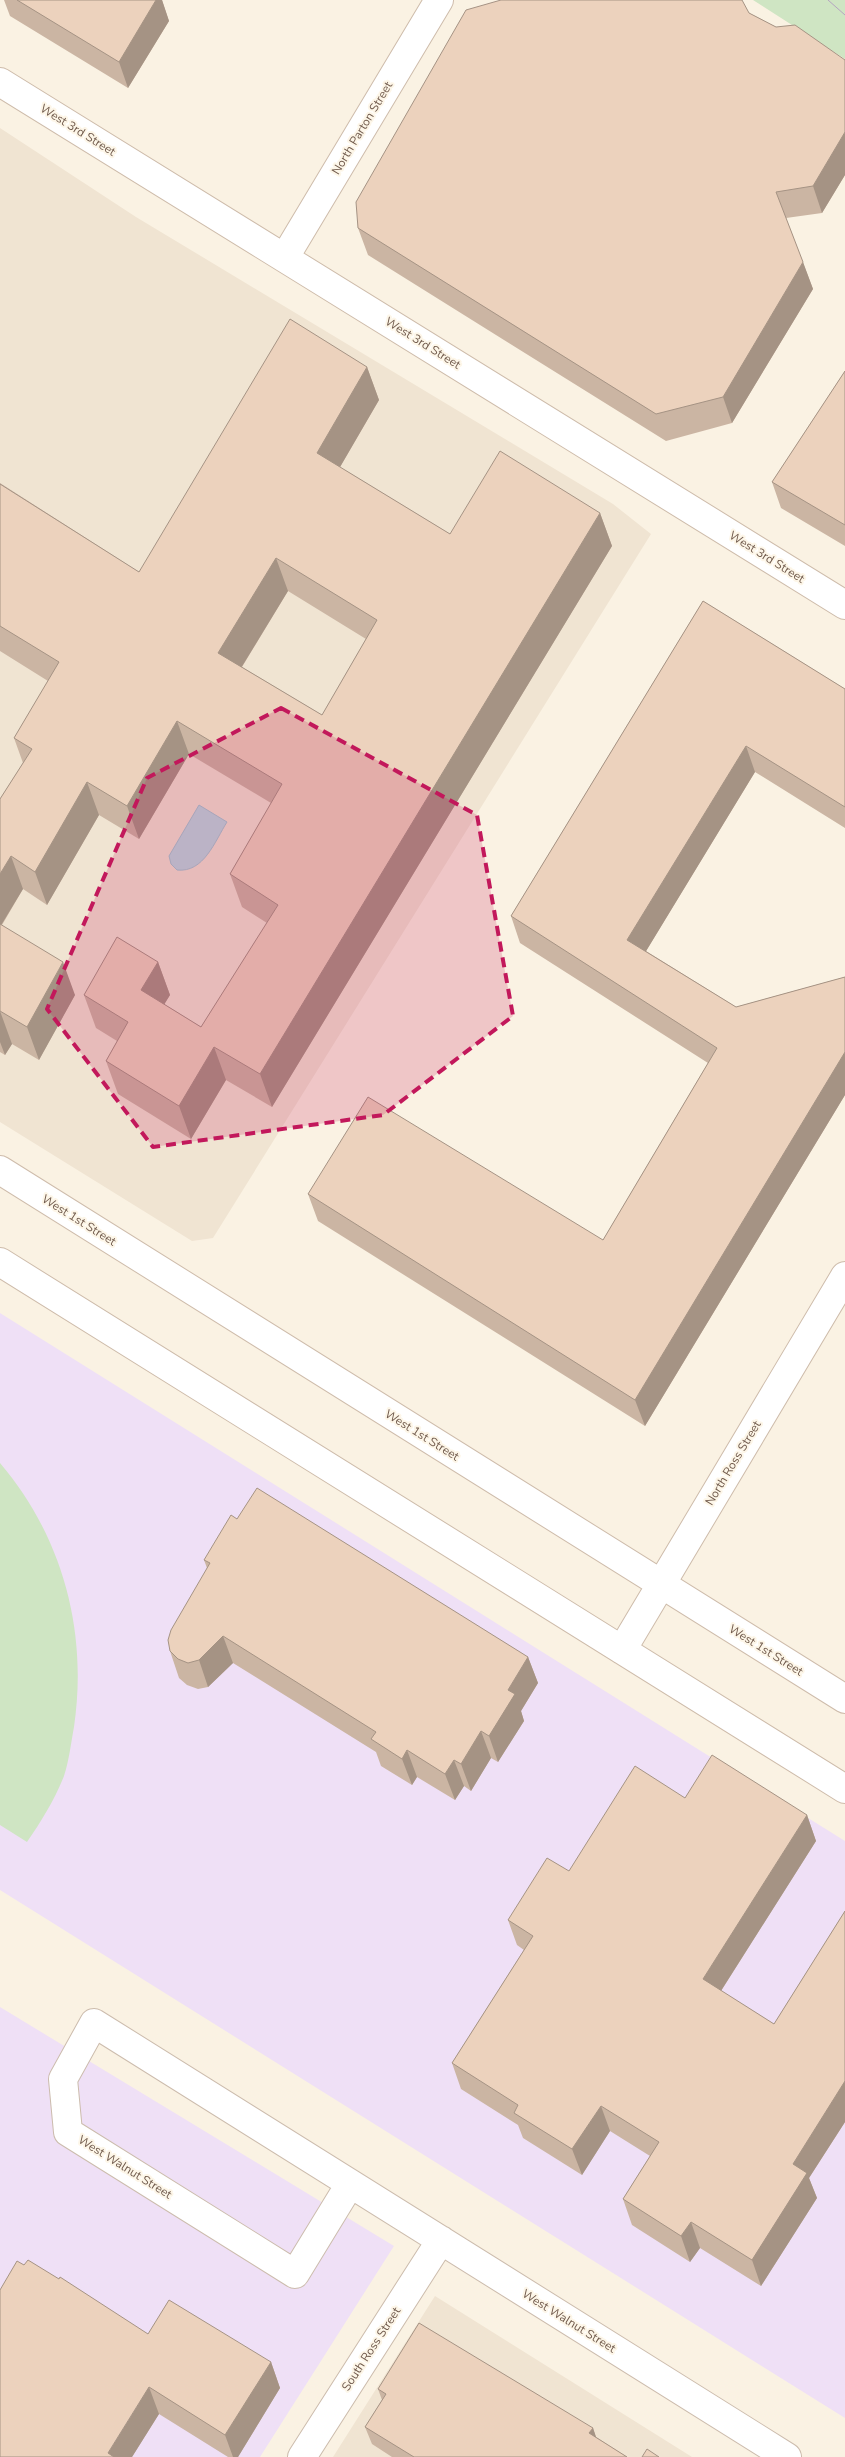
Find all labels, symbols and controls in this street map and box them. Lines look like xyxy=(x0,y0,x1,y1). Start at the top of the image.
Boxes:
street label: North Parton Street xyxy=(328,78,397,178)
street label: West 3rd Street xyxy=(37,100,119,160)
street label: West 3rd Street xyxy=(382,313,464,373)
street label: West 3rd Street xyxy=(726,527,808,587)
street label: West 1st Street xyxy=(39,1191,120,1250)
street label: West 1st Street xyxy=(382,1406,463,1465)
street label: North Ross Street xyxy=(701,1417,765,1508)
street label: West 1st Street xyxy=(726,1621,807,1680)
street label: West Walnut Street xyxy=(75,2132,176,2203)
street label: West Walnut Street xyxy=(519,2286,620,2357)
street label: South Ross Street xyxy=(338,2303,405,2394)

